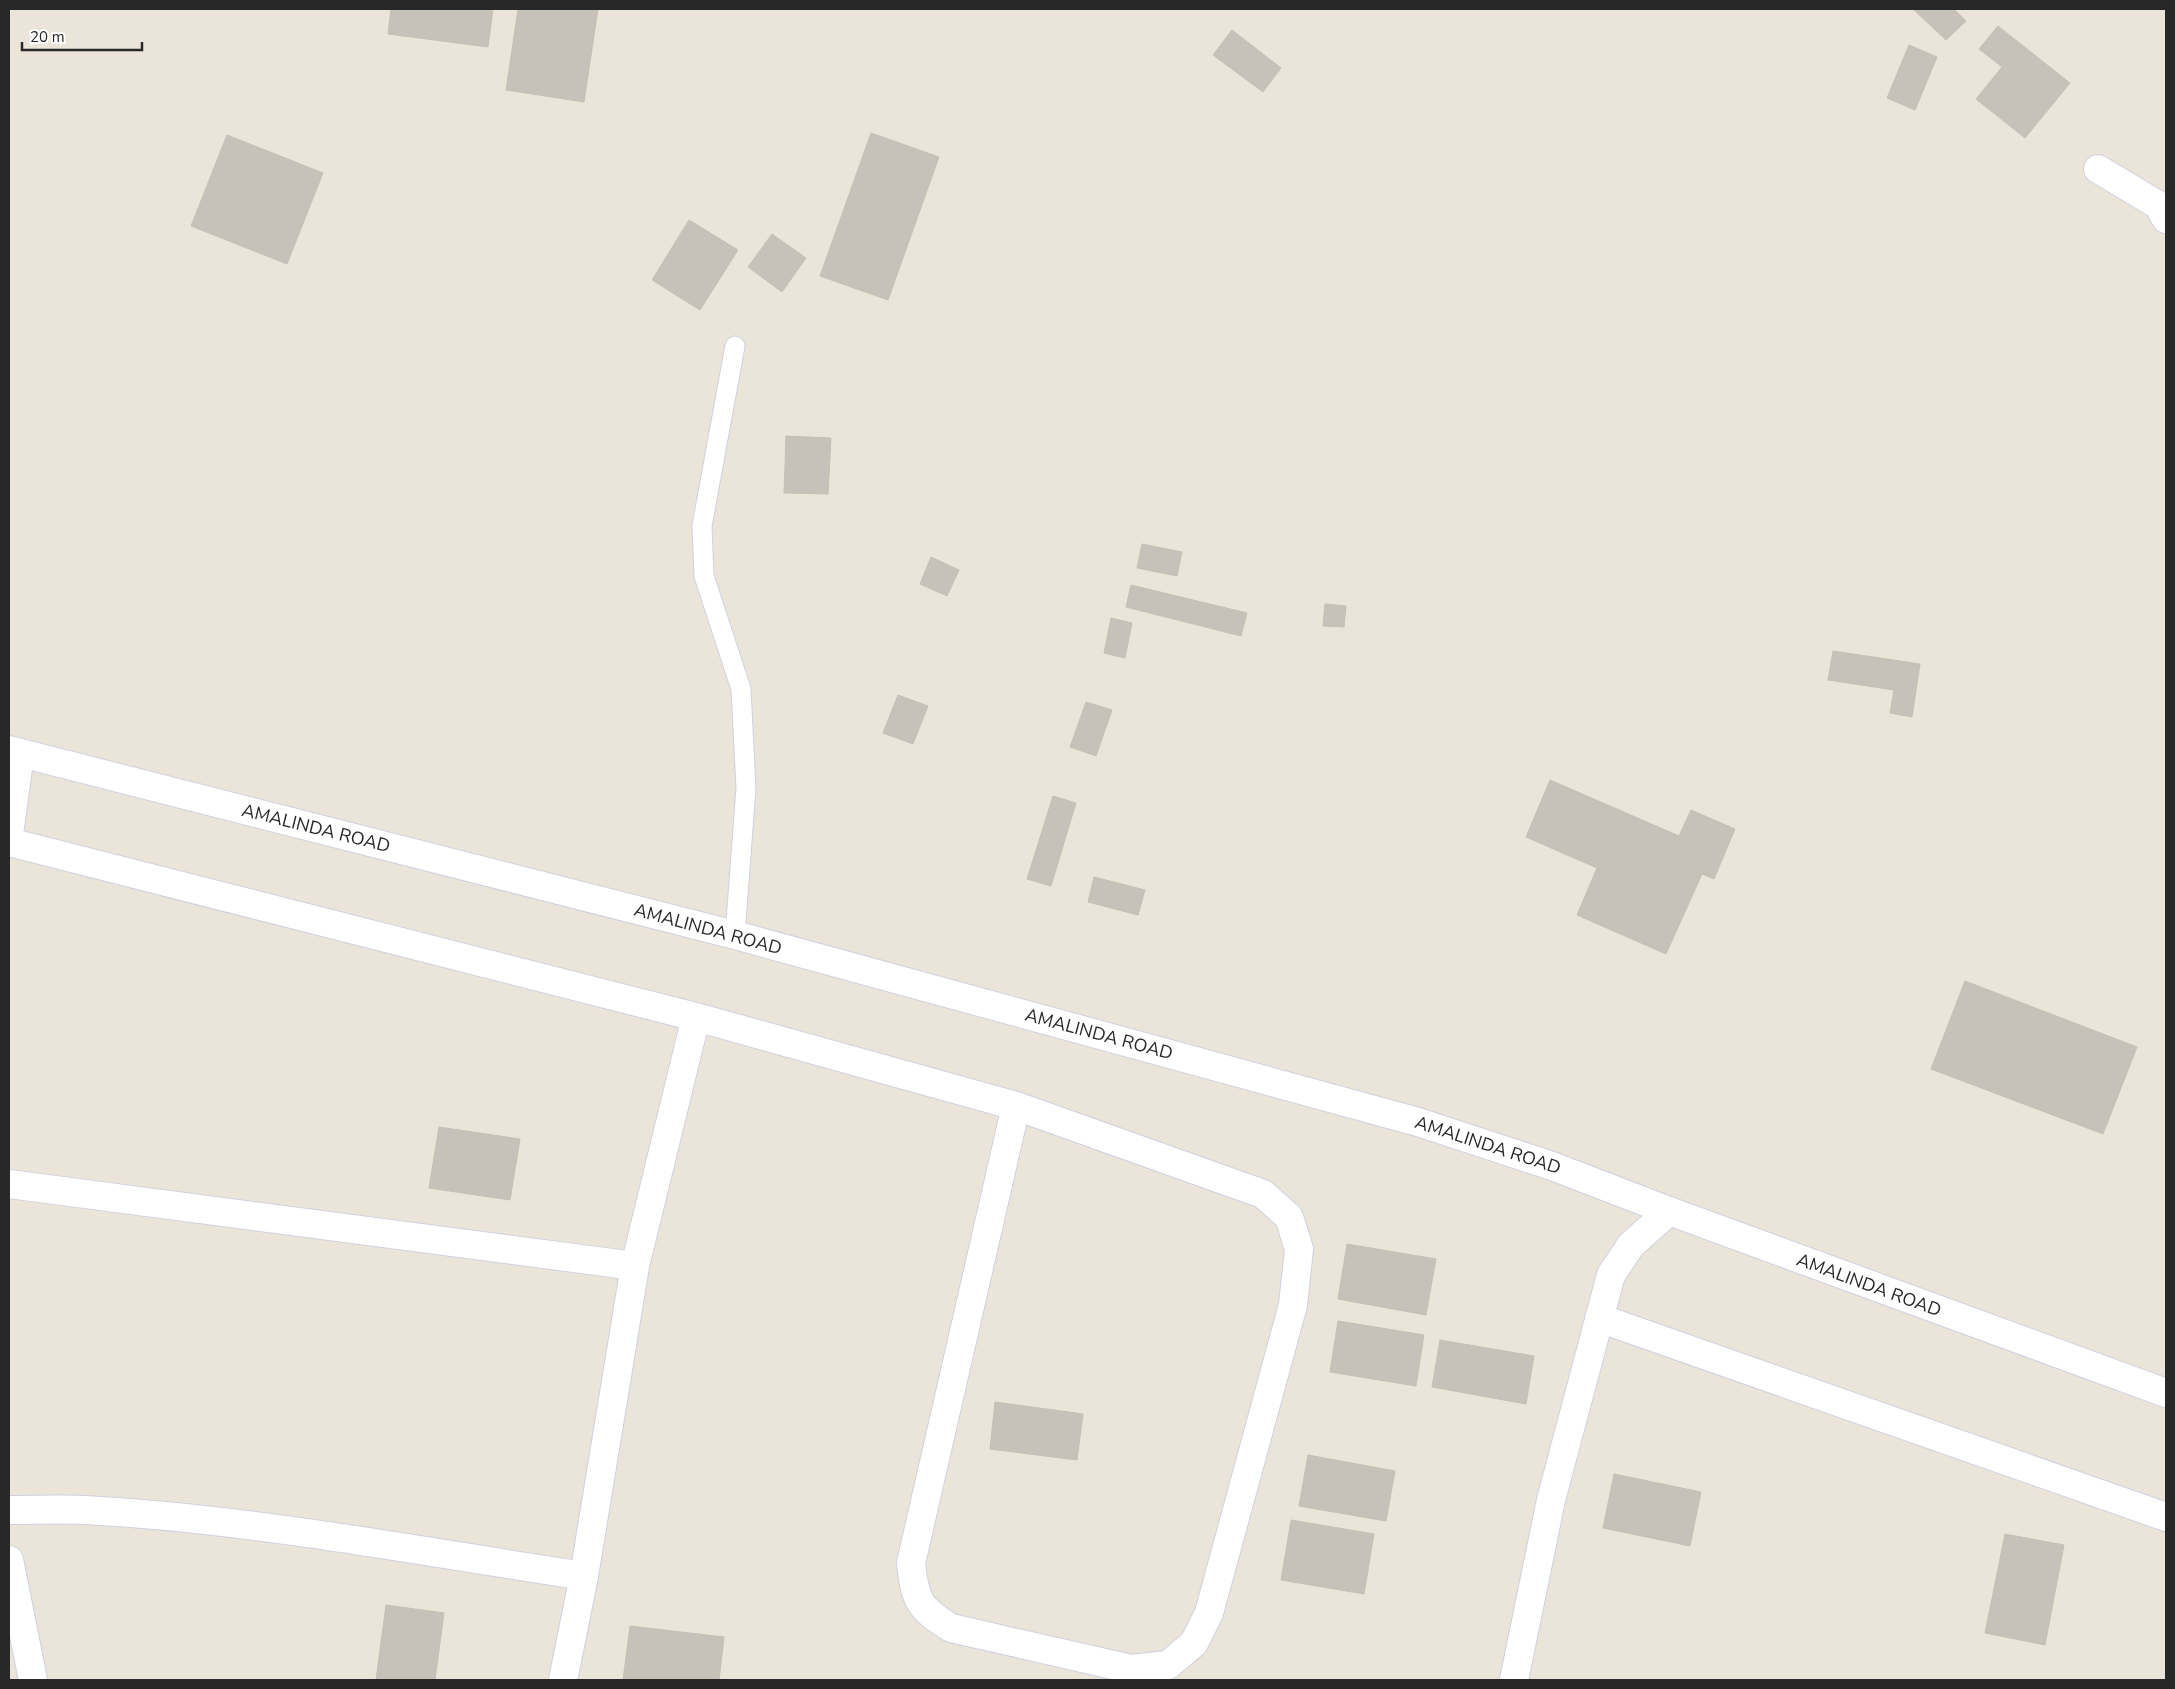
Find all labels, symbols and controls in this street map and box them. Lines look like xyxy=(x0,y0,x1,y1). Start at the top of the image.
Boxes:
scale bar xyxy=(22,20,142,52)
text: 20 m xyxy=(30,27,65,47)
street label: AMALINDA ROAD xyxy=(239,798,393,858)
street label: AMALINDA ROAD xyxy=(631,898,785,960)
street label: AMALINDA ROAD xyxy=(1022,1003,1176,1065)
street label: AMALINDA ROAD xyxy=(1412,1110,1564,1180)
street label: AMALINDA ROAD xyxy=(1793,1248,1945,1322)

